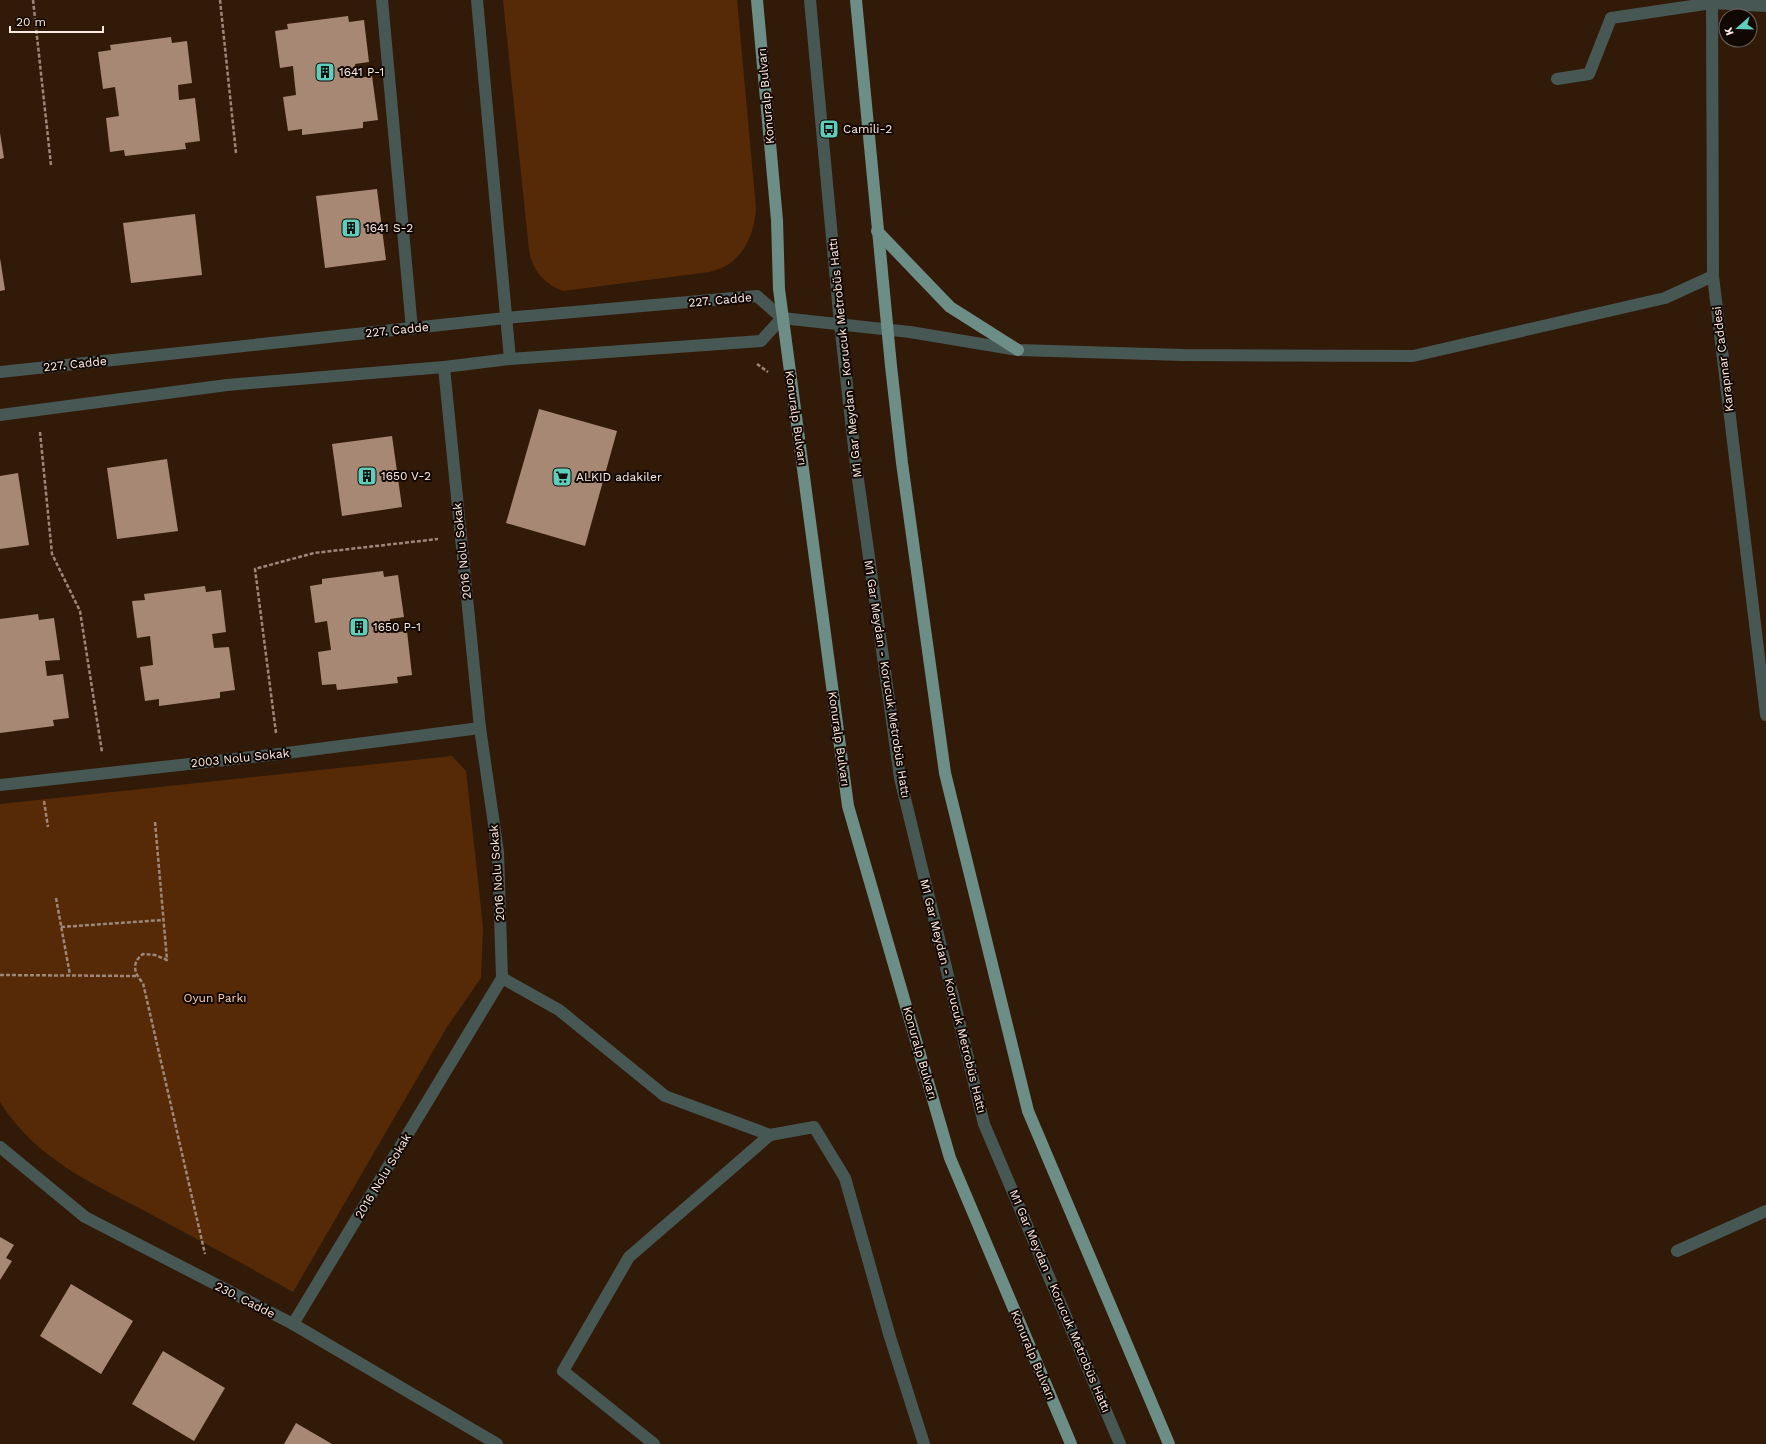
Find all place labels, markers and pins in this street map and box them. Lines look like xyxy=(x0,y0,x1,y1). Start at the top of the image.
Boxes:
building icon: 1641 P-1 xyxy=(314,61,336,83)
place label: 1641 P-1 xyxy=(339,65,384,79)
bus stop icon: Camili-2 xyxy=(818,118,840,140)
place label: Camili-2 xyxy=(843,122,892,136)
building icon: 1641 S-2 xyxy=(340,217,362,239)
place label: 1641 S-2 xyxy=(365,221,413,235)
building icon: 1650 V-2 xyxy=(356,465,378,487)
supermarket icon: ALKID adakiler xyxy=(551,466,573,488)
place label: 1650 V-2 xyxy=(381,469,431,483)
place label: ALKID adakiler xyxy=(576,470,662,484)
building icon: 1650 P-1 xyxy=(348,616,370,638)
place label: 1650 P-1 xyxy=(373,620,421,634)

